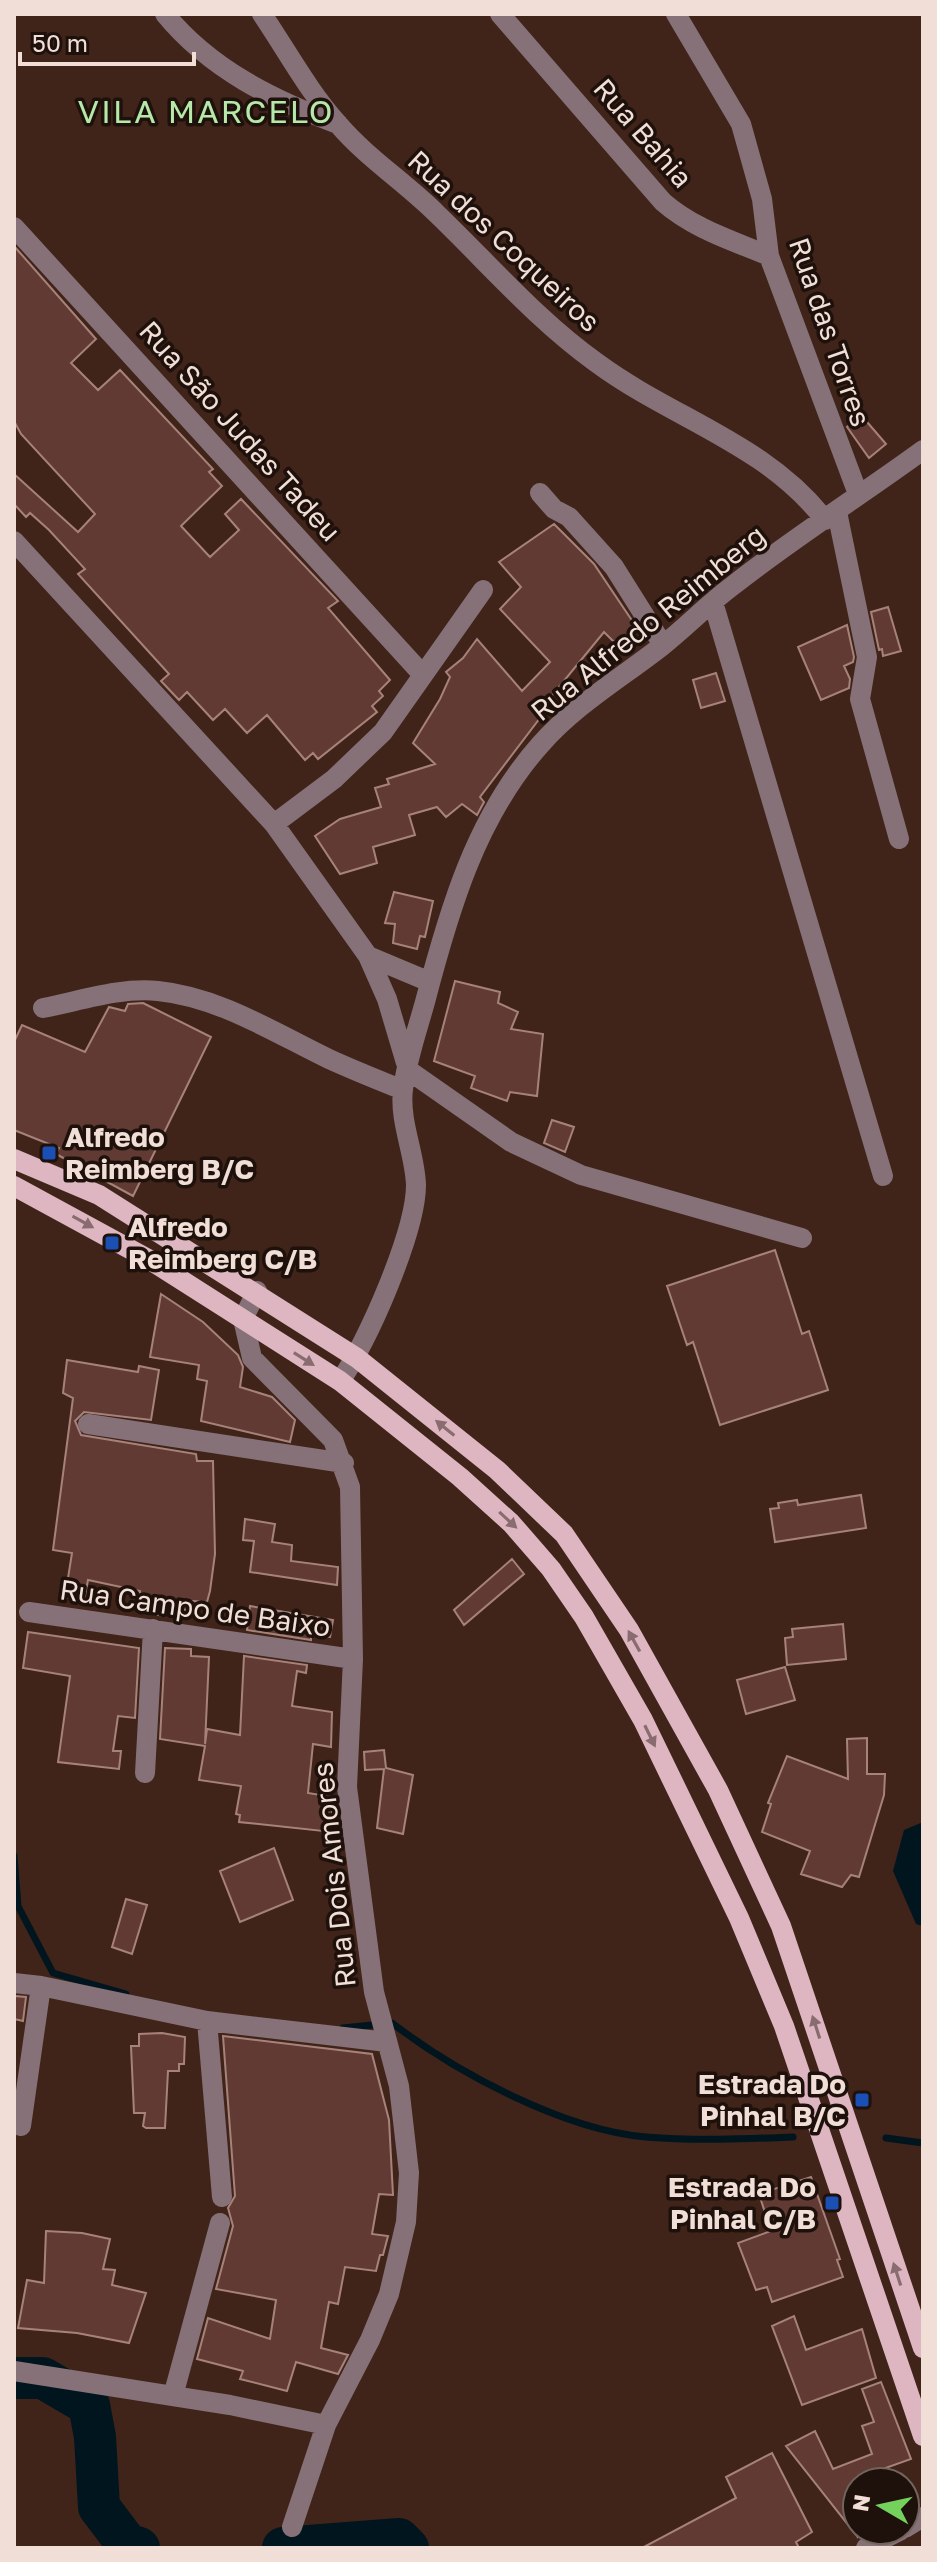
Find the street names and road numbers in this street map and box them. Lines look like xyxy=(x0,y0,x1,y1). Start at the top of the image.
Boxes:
street label: Rua Bahia xyxy=(587,72,700,194)
street label: Rua dos Coqueiros xyxy=(402,143,607,338)
street label: Rua das Torres xyxy=(783,233,878,431)
street label: Rua São Judas Tadeu xyxy=(133,314,348,547)
street label: Rua Alfredo Reimberg xyxy=(524,518,771,727)
street label: Rua Campo de Baixo xyxy=(58,1572,333,1643)
street label: Rua Dois Amores xyxy=(305,1761,362,1989)

